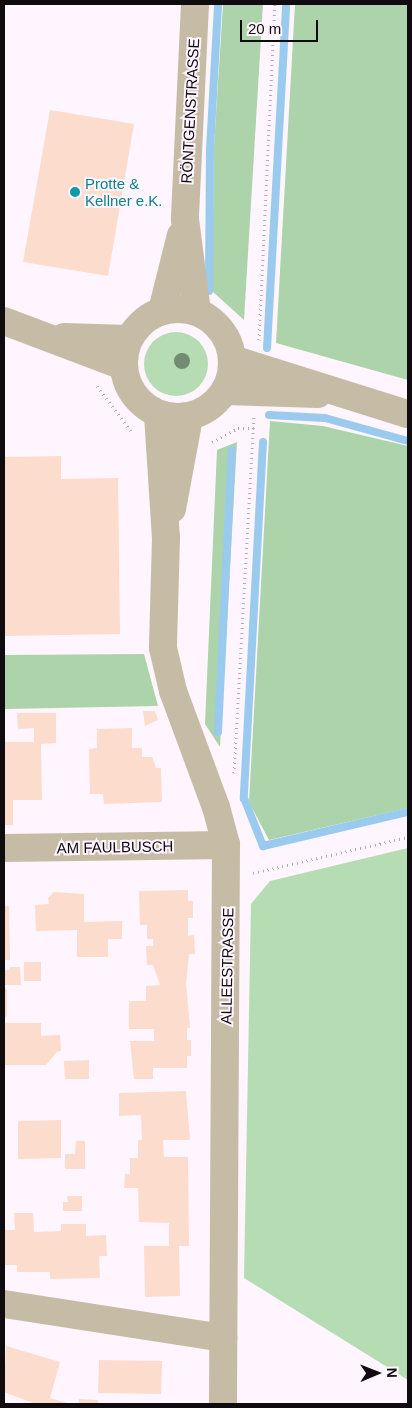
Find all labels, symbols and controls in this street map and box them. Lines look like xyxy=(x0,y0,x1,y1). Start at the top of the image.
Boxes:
scale bar xyxy=(242,10,320,42)
text: 20 m xyxy=(248,20,281,37)
street label: RÖNTGENSTRASSE xyxy=(177,38,203,184)
place label: Protte & Kellner e.K. xyxy=(85,174,163,209)
marker: Protte & Kellner e.K. xyxy=(69,186,81,198)
street label: AM FAULBUSCH xyxy=(57,837,173,857)
street label: ALLEESTRASSE xyxy=(217,907,237,1025)
north arrow xyxy=(352,1348,402,1398)
text: N xyxy=(384,1368,400,1378)

